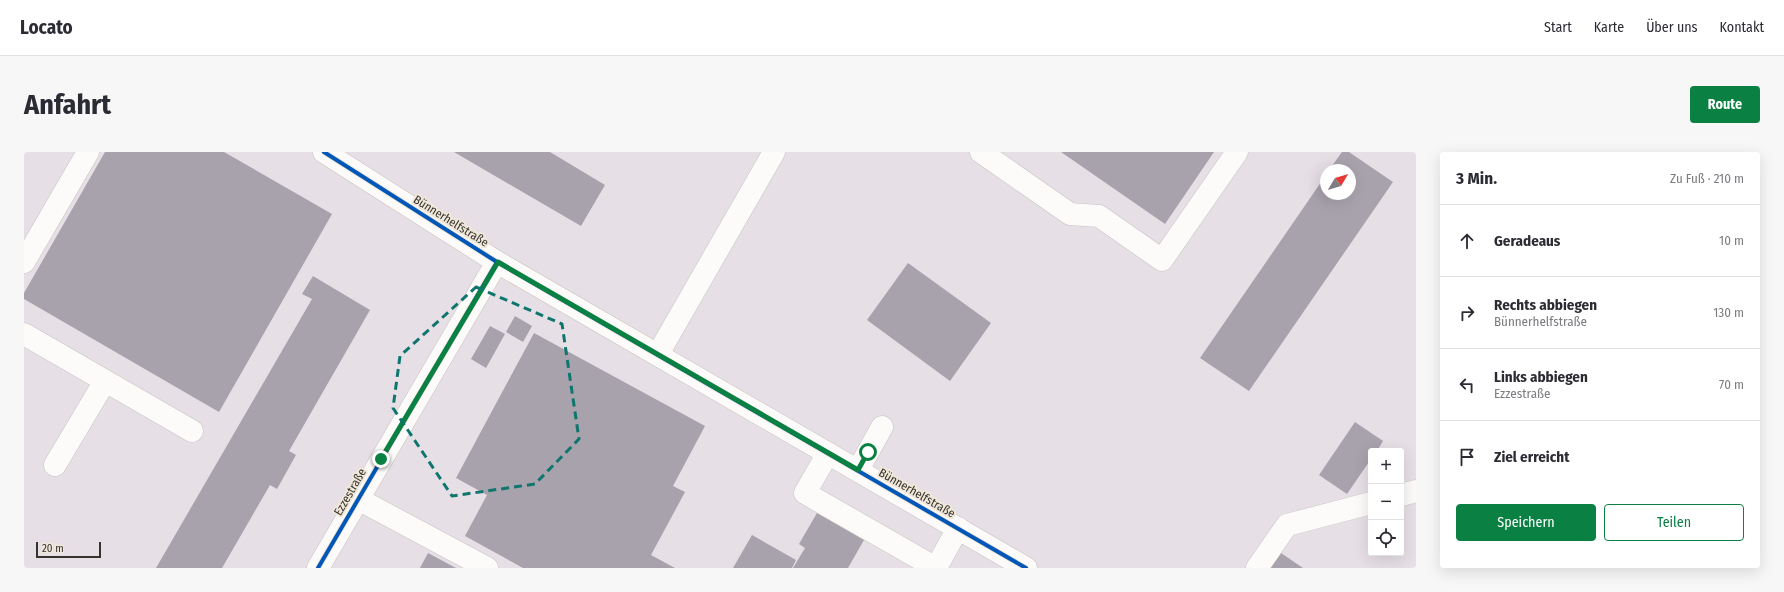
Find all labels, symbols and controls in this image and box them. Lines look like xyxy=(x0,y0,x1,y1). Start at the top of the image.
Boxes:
text: Locato xyxy=(20,16,73,39)
text: Start xyxy=(1544,19,1572,36)
text: Karte xyxy=(1594,19,1624,36)
text: Über uns xyxy=(1646,19,1698,36)
text: Kontakt xyxy=(1720,19,1764,36)
button: Route xyxy=(1690,86,1760,123)
text: Anfahrt xyxy=(24,88,111,121)
north arrow xyxy=(1320,164,1356,200)
text: 3 Min. xyxy=(1456,168,1497,189)
text: Zu Fuß · 210 m xyxy=(1670,171,1744,186)
street label: Bünnerhelfstraße xyxy=(411,192,491,250)
icon: ahead xyxy=(1456,230,1478,252)
text: Geradeaus xyxy=(1494,232,1560,250)
text: 10 m xyxy=(1719,233,1744,248)
text: Rechts abbiegen xyxy=(1494,296,1597,314)
icon: right xyxy=(1456,302,1478,324)
text: 130 m xyxy=(1713,305,1744,320)
text: Bünnerhelfstraße xyxy=(1494,314,1587,329)
text: Links abbiegen xyxy=(1494,368,1588,386)
icon: left xyxy=(1456,374,1478,396)
text: 70 m xyxy=(1719,377,1744,392)
text: Ezzestraße xyxy=(1494,386,1550,401)
route start xyxy=(859,443,877,461)
icon: arrive xyxy=(1456,446,1478,468)
map controls xyxy=(1368,448,1404,556)
button: + xyxy=(1368,448,1404,484)
text: Ziel erreicht xyxy=(1494,448,1569,466)
route end xyxy=(372,450,390,468)
street label: Bünnerhelfstraße xyxy=(876,465,958,521)
street label: Ezzestraße xyxy=(331,466,369,518)
button: − xyxy=(1368,484,1404,520)
button: Speichern xyxy=(1456,504,1596,541)
button: Teilen xyxy=(1604,504,1744,541)
button: locate xyxy=(1368,520,1404,556)
scale bar xyxy=(36,540,101,559)
text: 20 m xyxy=(42,542,64,555)

